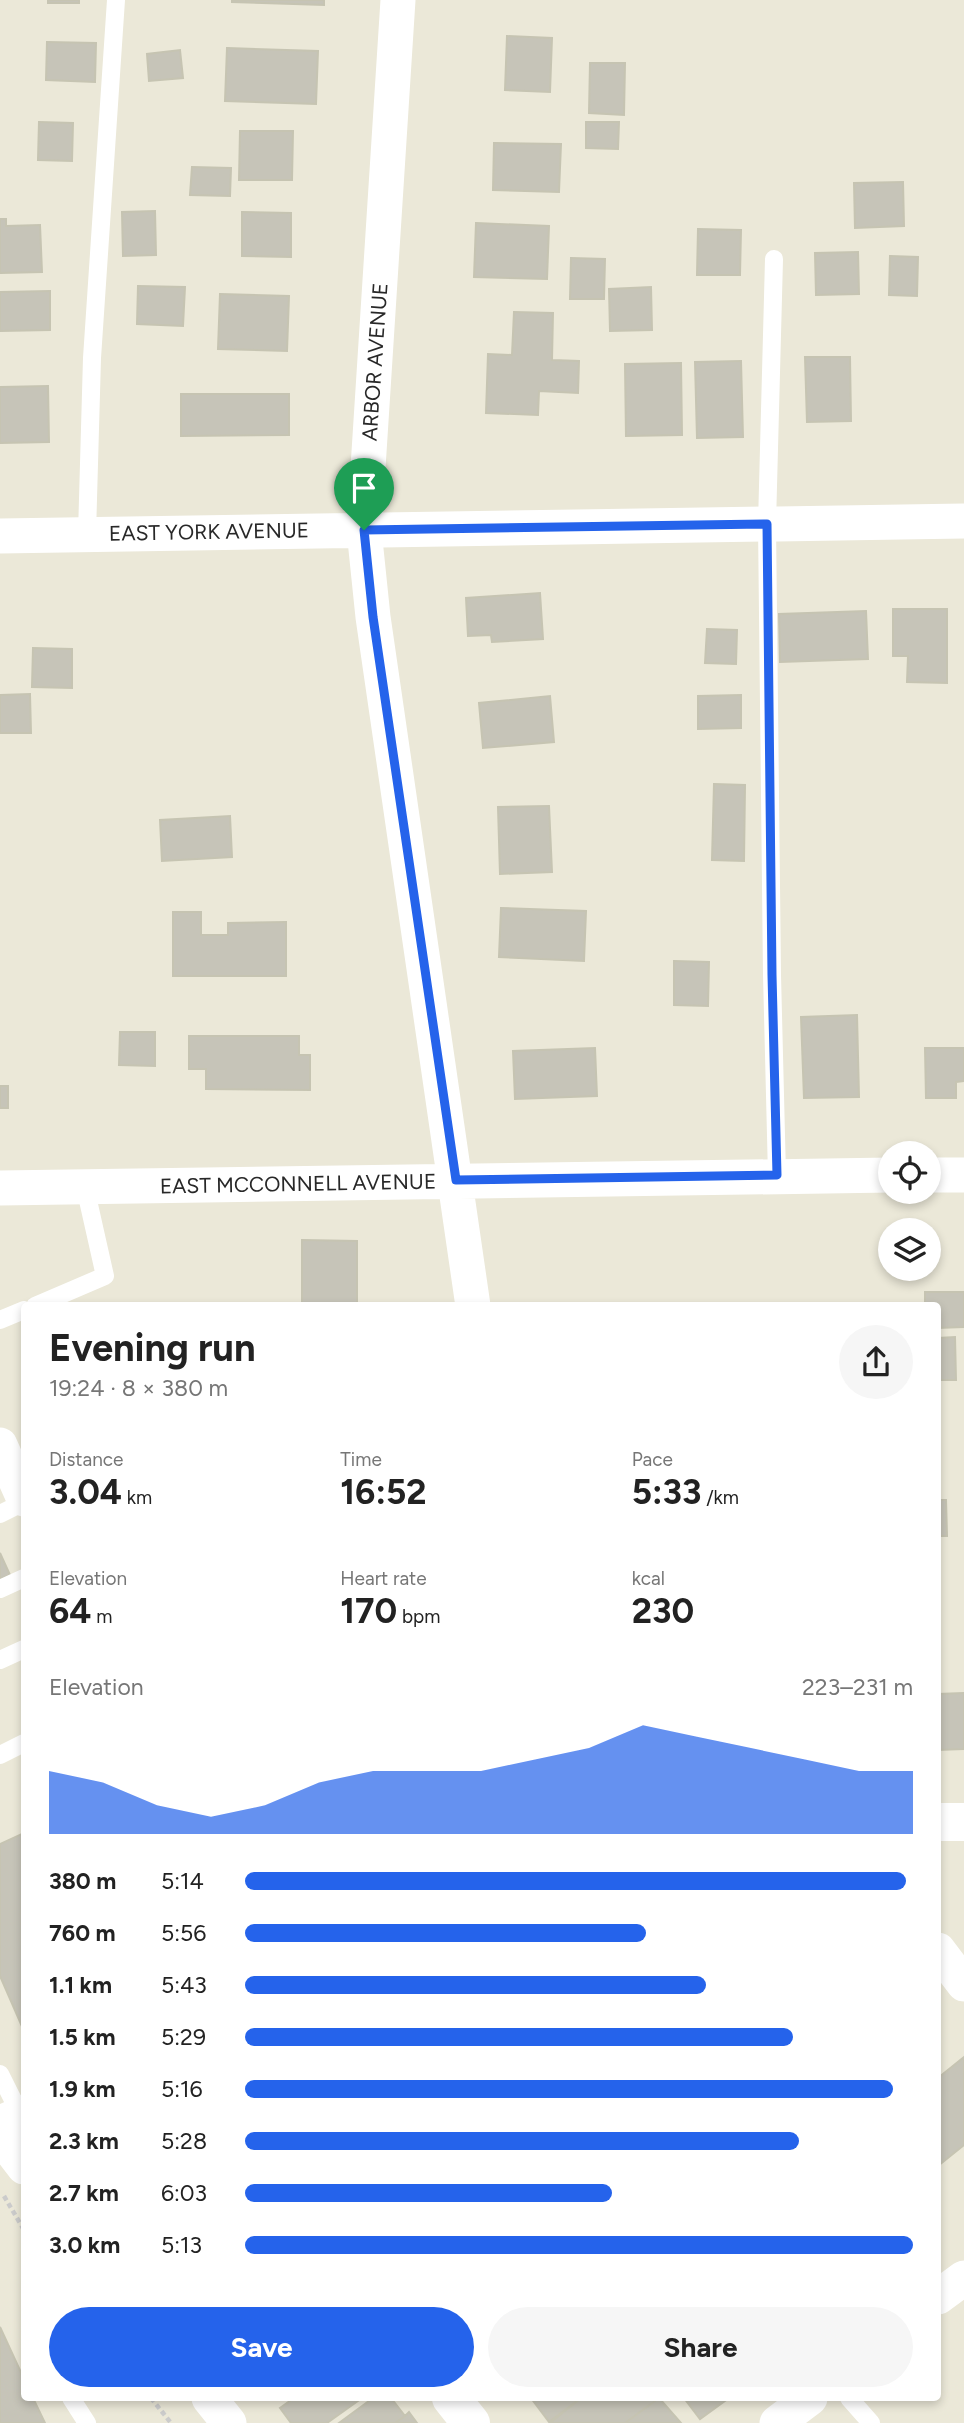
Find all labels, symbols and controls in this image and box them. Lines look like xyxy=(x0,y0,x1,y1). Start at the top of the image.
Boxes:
street label: ARBOR AVENUE xyxy=(356,282,393,442)
pin xyxy=(334,458,394,530)
icon: arrive xyxy=(345,469,383,507)
street label: EAST YORK AVENUE xyxy=(109,517,309,546)
map controls xyxy=(878,1141,941,1281)
button: locate xyxy=(878,1141,941,1204)
street label: EAST MCCONNELL AVENUE xyxy=(160,1169,436,1198)
button: layers xyxy=(878,1218,941,1281)
text: Evening run xyxy=(49,1325,256,1371)
button: share xyxy=(839,1325,913,1399)
text: 19:24 · 8 × 380 m xyxy=(49,1374,228,1402)
text: Distance xyxy=(49,1448,123,1471)
text: Time xyxy=(340,1448,382,1471)
text: Pace xyxy=(632,1448,673,1471)
text: 3.04 xyxy=(49,1471,122,1513)
text: 16:52 xyxy=(340,1471,427,1513)
text: 5:33 xyxy=(632,1471,701,1513)
text: km xyxy=(122,1486,152,1509)
text: /km xyxy=(701,1486,739,1509)
text: Elevation xyxy=(49,1567,127,1590)
text: Heart rate xyxy=(340,1567,427,1590)
text: kcal xyxy=(632,1567,665,1590)
text: 64 xyxy=(49,1590,91,1632)
text: 170 xyxy=(340,1590,397,1632)
text: 230 xyxy=(632,1590,694,1632)
text: m xyxy=(91,1605,112,1628)
text: bpm xyxy=(397,1605,440,1628)
text: Elevation xyxy=(49,1673,144,1701)
text: 223–231 m xyxy=(802,1673,913,1701)
text: 380 m xyxy=(49,1867,116,1895)
text: 5:14 xyxy=(161,1867,204,1895)
text: 760 m xyxy=(49,1919,116,1947)
text: 5:56 xyxy=(161,1919,206,1947)
text: 1.1 km xyxy=(49,1971,112,1999)
text: 5:43 xyxy=(161,1971,207,1999)
text: 1.5 km xyxy=(49,2023,116,2051)
text: 5:29 xyxy=(161,2023,206,2051)
text: 1.9 km xyxy=(49,2075,116,2103)
text: 5:16 xyxy=(161,2075,203,2103)
text: 2.3 km xyxy=(49,2127,119,2155)
text: 5:28 xyxy=(161,2127,207,2155)
text: 2.7 km xyxy=(49,2179,119,2207)
text: 6:03 xyxy=(161,2179,207,2207)
text: 3.0 km xyxy=(49,2231,120,2259)
text: 5:13 xyxy=(161,2231,202,2259)
button: Save xyxy=(49,2307,474,2387)
button: Share xyxy=(488,2307,913,2387)

